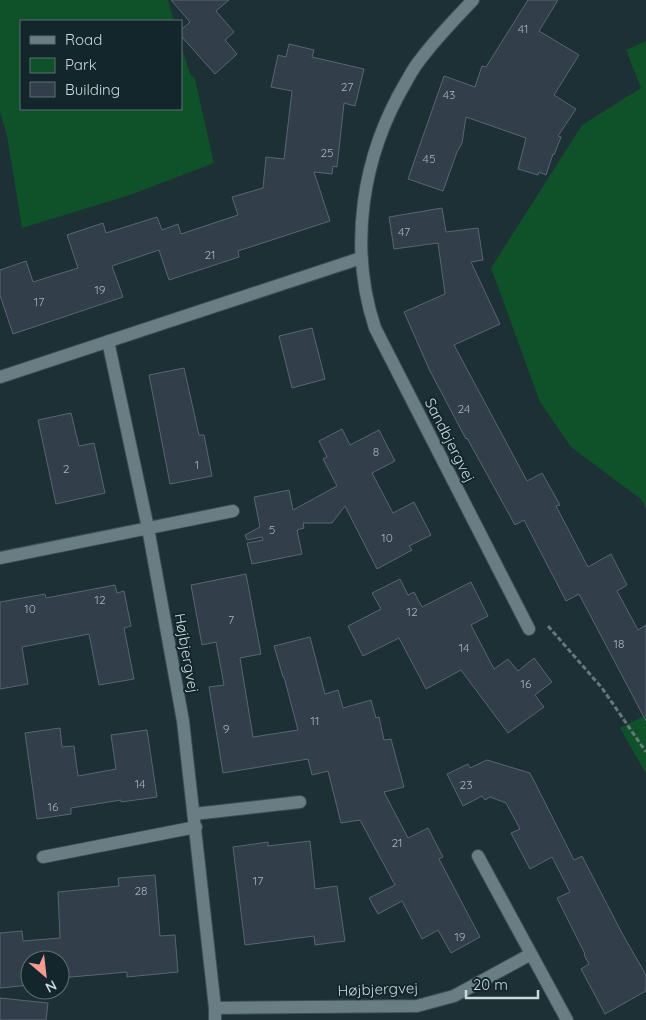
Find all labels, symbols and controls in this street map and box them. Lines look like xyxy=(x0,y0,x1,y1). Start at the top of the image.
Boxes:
legend xyxy=(20,20,182,110)
house number: 41 xyxy=(518,21,528,36)
text: Road xyxy=(65,30,102,49)
text: Park xyxy=(65,55,97,74)
house number: 27 xyxy=(341,79,353,94)
text: Building xyxy=(65,80,120,99)
house number: 43 xyxy=(443,87,455,102)
house number: 25 xyxy=(320,145,334,160)
house number: 45 xyxy=(423,151,435,166)
house number: 47 xyxy=(398,224,410,239)
house number: 21 xyxy=(204,247,216,262)
house number: 19 xyxy=(94,282,106,297)
house number: 17 xyxy=(34,294,44,309)
street label: Sandbjergvej xyxy=(421,395,479,485)
house number: 24 xyxy=(458,401,470,416)
house number: 8 xyxy=(373,444,379,459)
house number: 1 xyxy=(195,457,199,472)
house number: 2 xyxy=(63,461,70,476)
house number: 5 xyxy=(269,522,275,537)
house number: 10 xyxy=(381,530,393,545)
house number: 12 xyxy=(94,592,106,607)
house number: 10 xyxy=(24,601,36,616)
house number: 12 xyxy=(406,604,418,619)
street label: Højbjergvej xyxy=(171,612,203,694)
house number: 7 xyxy=(228,612,234,627)
house number: 18 xyxy=(614,636,624,651)
house number: 14 xyxy=(459,640,469,655)
house number: 16 xyxy=(521,676,532,691)
house number: 11 xyxy=(311,713,319,728)
house number: 9 xyxy=(223,721,230,736)
house number: 14 xyxy=(135,776,145,791)
house number: 23 xyxy=(460,777,472,792)
house number: 16 xyxy=(48,799,59,814)
house number: 21 xyxy=(391,835,403,850)
house number: 17 xyxy=(253,873,263,888)
house number: 28 xyxy=(134,883,148,898)
house number: 19 xyxy=(454,929,466,944)
north arrow xyxy=(20,950,70,1000)
scale bar xyxy=(466,968,538,1000)
text: 20 m xyxy=(473,975,508,994)
text: N xyxy=(42,976,60,997)
street label: Højbjergvej xyxy=(337,978,419,1000)

